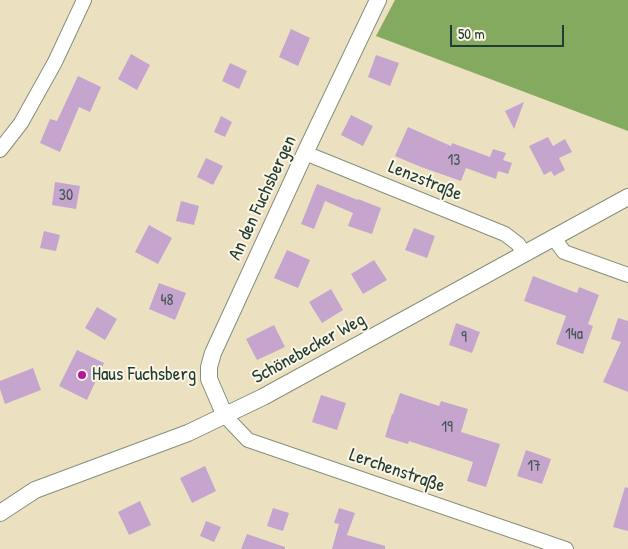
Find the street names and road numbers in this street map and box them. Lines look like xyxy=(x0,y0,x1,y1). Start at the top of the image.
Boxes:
street label: An den Fuchsbergen xyxy=(224,132,302,264)
street label: Lenzstraße xyxy=(385,156,465,206)
street label: Schönebecker Weg xyxy=(249,309,369,389)
street label: Lerchenstraße xyxy=(346,444,448,498)

